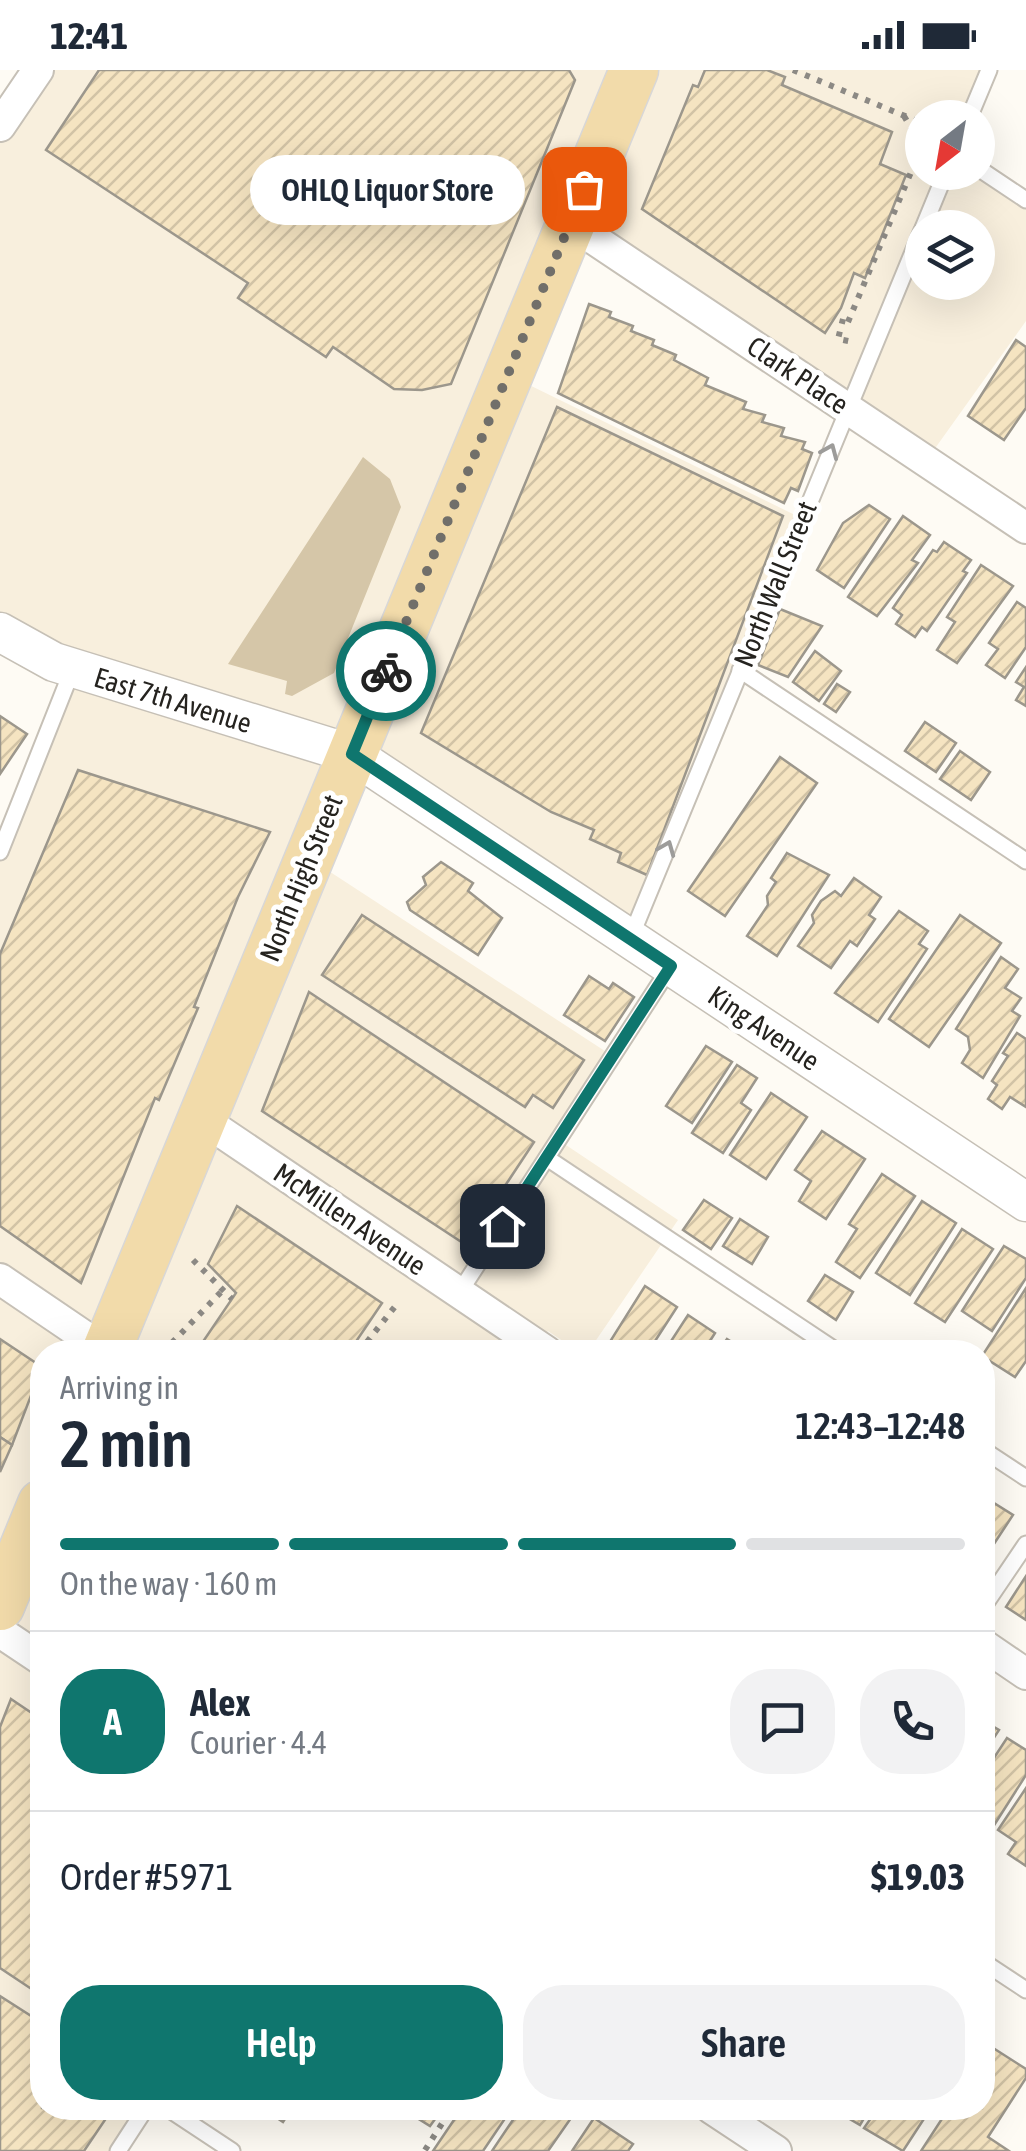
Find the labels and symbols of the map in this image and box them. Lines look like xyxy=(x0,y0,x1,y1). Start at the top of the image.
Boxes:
north arrow xyxy=(905,100,995,190)
pin xyxy=(542,147,627,232)
callout: OHLQ Liquor Store xyxy=(249,154,524,224)
street label: Clark Place xyxy=(742,330,854,420)
one-way arrow xyxy=(818,443,838,461)
street label: North Wall Street xyxy=(727,497,823,671)
courier xyxy=(336,621,436,721)
street label: East 7th Avenue xyxy=(90,661,256,739)
street label: North High Street xyxy=(253,790,349,966)
one-way arrow xyxy=(655,841,675,859)
street label: King Avenue xyxy=(702,979,826,1077)
street label: McMillen Avenue xyxy=(268,1156,432,1282)
pin xyxy=(460,1184,545,1269)

